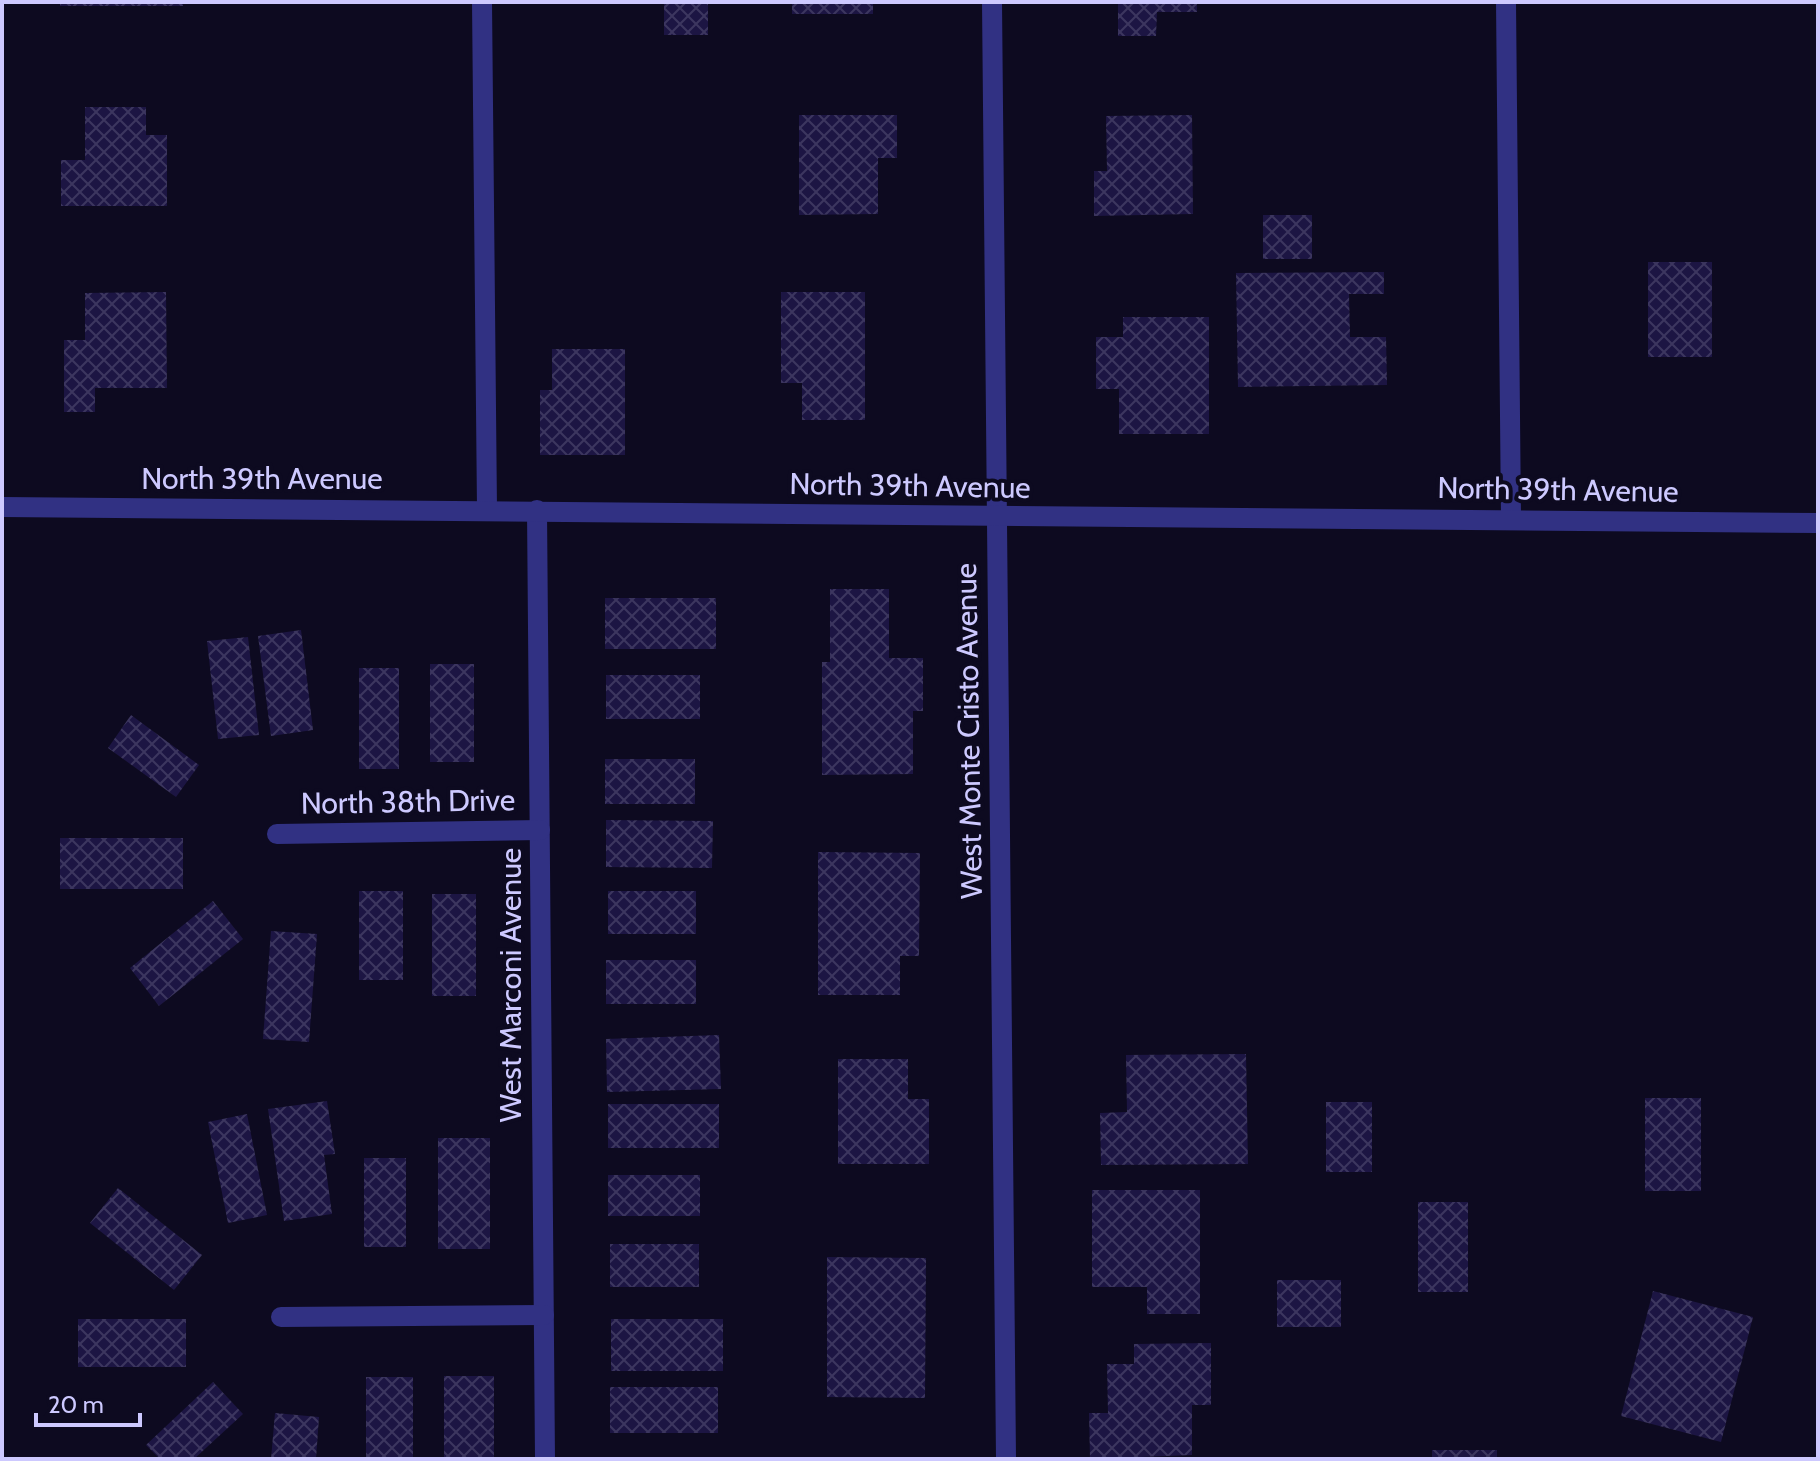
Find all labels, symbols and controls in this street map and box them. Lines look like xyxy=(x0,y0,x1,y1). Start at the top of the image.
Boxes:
street label: North 39th Avenue xyxy=(141,460,383,497)
street label: North 39th Avenue xyxy=(789,465,1031,506)
street label: North 39th Avenue xyxy=(1437,469,1679,510)
street label: West Monte Cristo Avenue xyxy=(947,563,990,899)
street label: North 38th Drive xyxy=(300,781,516,822)
street label: West Marconi Avenue xyxy=(492,848,529,1122)
scale bar xyxy=(36,1377,140,1427)
text: 20 m xyxy=(48,1390,104,1419)

